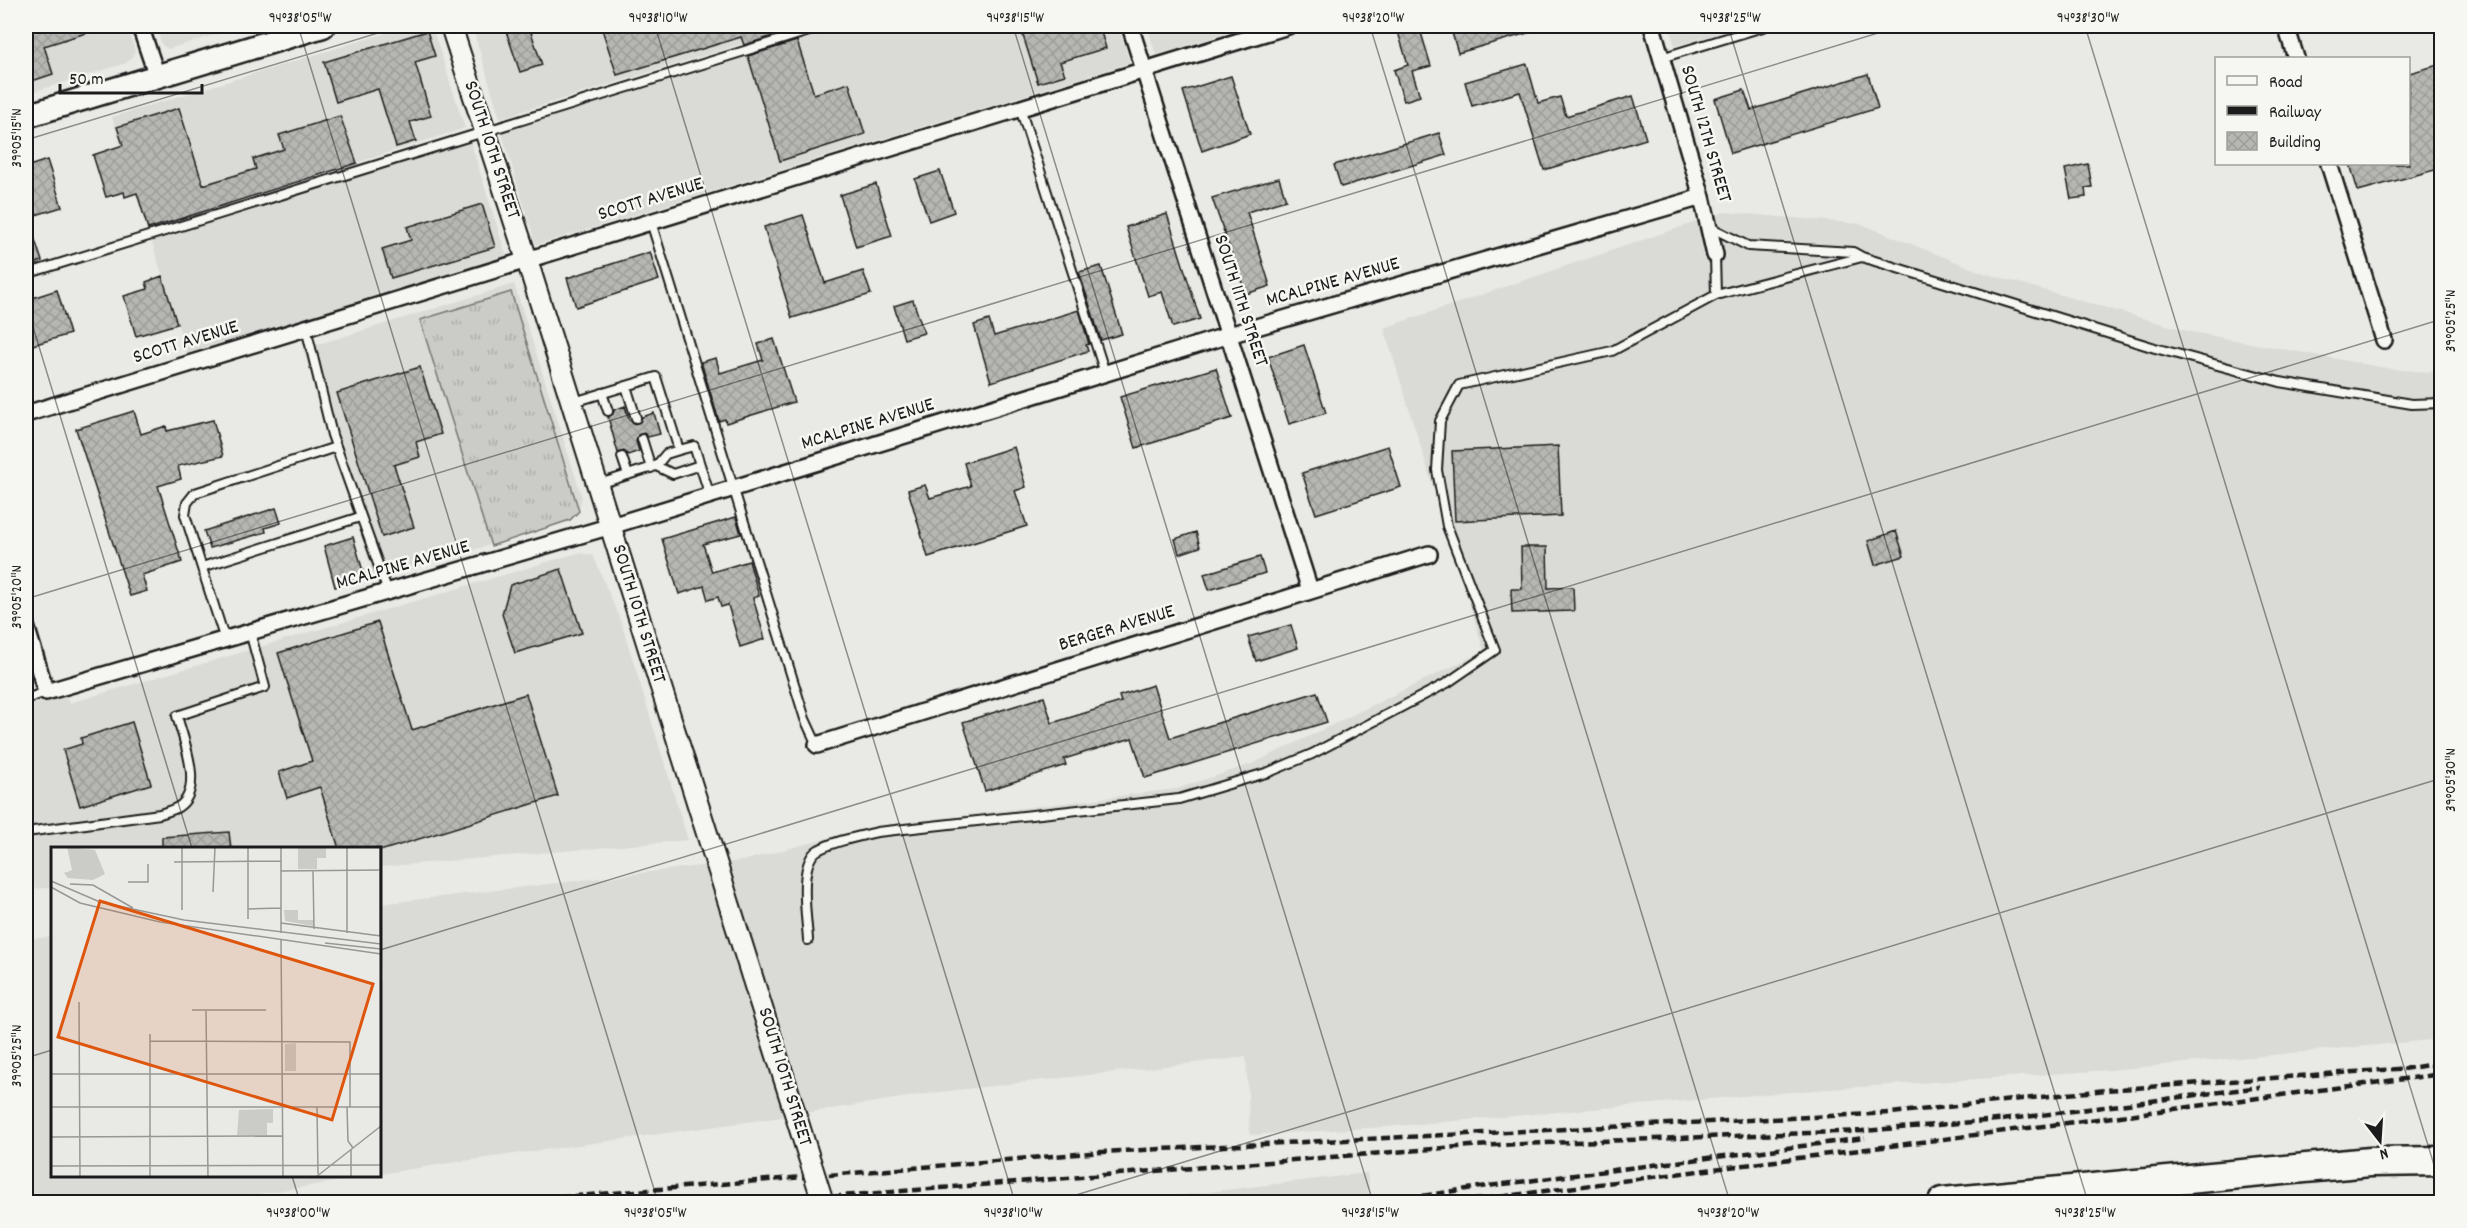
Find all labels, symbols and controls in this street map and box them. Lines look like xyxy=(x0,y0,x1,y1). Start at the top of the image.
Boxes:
text: 94°38'05"W xyxy=(269,8,332,30)
text: 94°38'10"W xyxy=(629,8,688,30)
text: 94°38'15"W xyxy=(986,8,1044,30)
text: 94°38'20"W xyxy=(1342,8,1404,30)
text: 94°38'25"W xyxy=(1700,8,1761,30)
text: 94°38'30"W xyxy=(2057,8,2120,30)
scale bar xyxy=(60,57,202,95)
legend xyxy=(2215,57,2410,165)
street label: SOUTH 12TH STREET xyxy=(1672,62,1738,206)
text: 50 m xyxy=(69,68,104,93)
text: Road xyxy=(2269,71,2303,96)
street label: SOUTH 10TH STREET xyxy=(455,77,527,223)
text: Railway xyxy=(2269,101,2322,126)
text: 39°05'15"N xyxy=(7,108,29,168)
text: Building xyxy=(2269,131,2321,156)
street label: SCOTT AVENUE xyxy=(595,171,707,229)
street label: SOUTH 11TH STREET xyxy=(1206,231,1274,371)
street label: MCALPINE AVENUE xyxy=(1263,251,1403,315)
text: 39°05'25"N xyxy=(2441,290,2463,352)
street label: SCOTT AVENUE xyxy=(130,314,242,372)
street label: MCALPINE AVENUE xyxy=(798,391,938,459)
street label: MCALPINE AVENUE xyxy=(333,534,473,598)
street label: SOUTH 10TH STREET xyxy=(604,541,672,687)
text: 39°05'20"N xyxy=(7,565,29,629)
street label: BERGER AVENUE xyxy=(1056,598,1178,660)
text: 39°05'30"N xyxy=(2441,748,2463,812)
inset map xyxy=(51,847,381,1177)
street label: SOUTH 10TH STREET xyxy=(750,1004,818,1150)
text: 39°05'25"N xyxy=(7,1025,29,1087)
north arrow xyxy=(2350,1111,2410,1171)
text: N xyxy=(2376,1141,2391,1165)
text: 94°38'00"W xyxy=(266,1203,330,1225)
text: 94°38'05"W xyxy=(624,1203,687,1225)
text: 94°38'10"W xyxy=(984,1203,1043,1225)
text: 94°38'15"W xyxy=(1341,1203,1399,1225)
text: 94°38'20"W xyxy=(1697,1203,1759,1225)
text: 94°38'25"W xyxy=(2055,1203,2116,1225)

